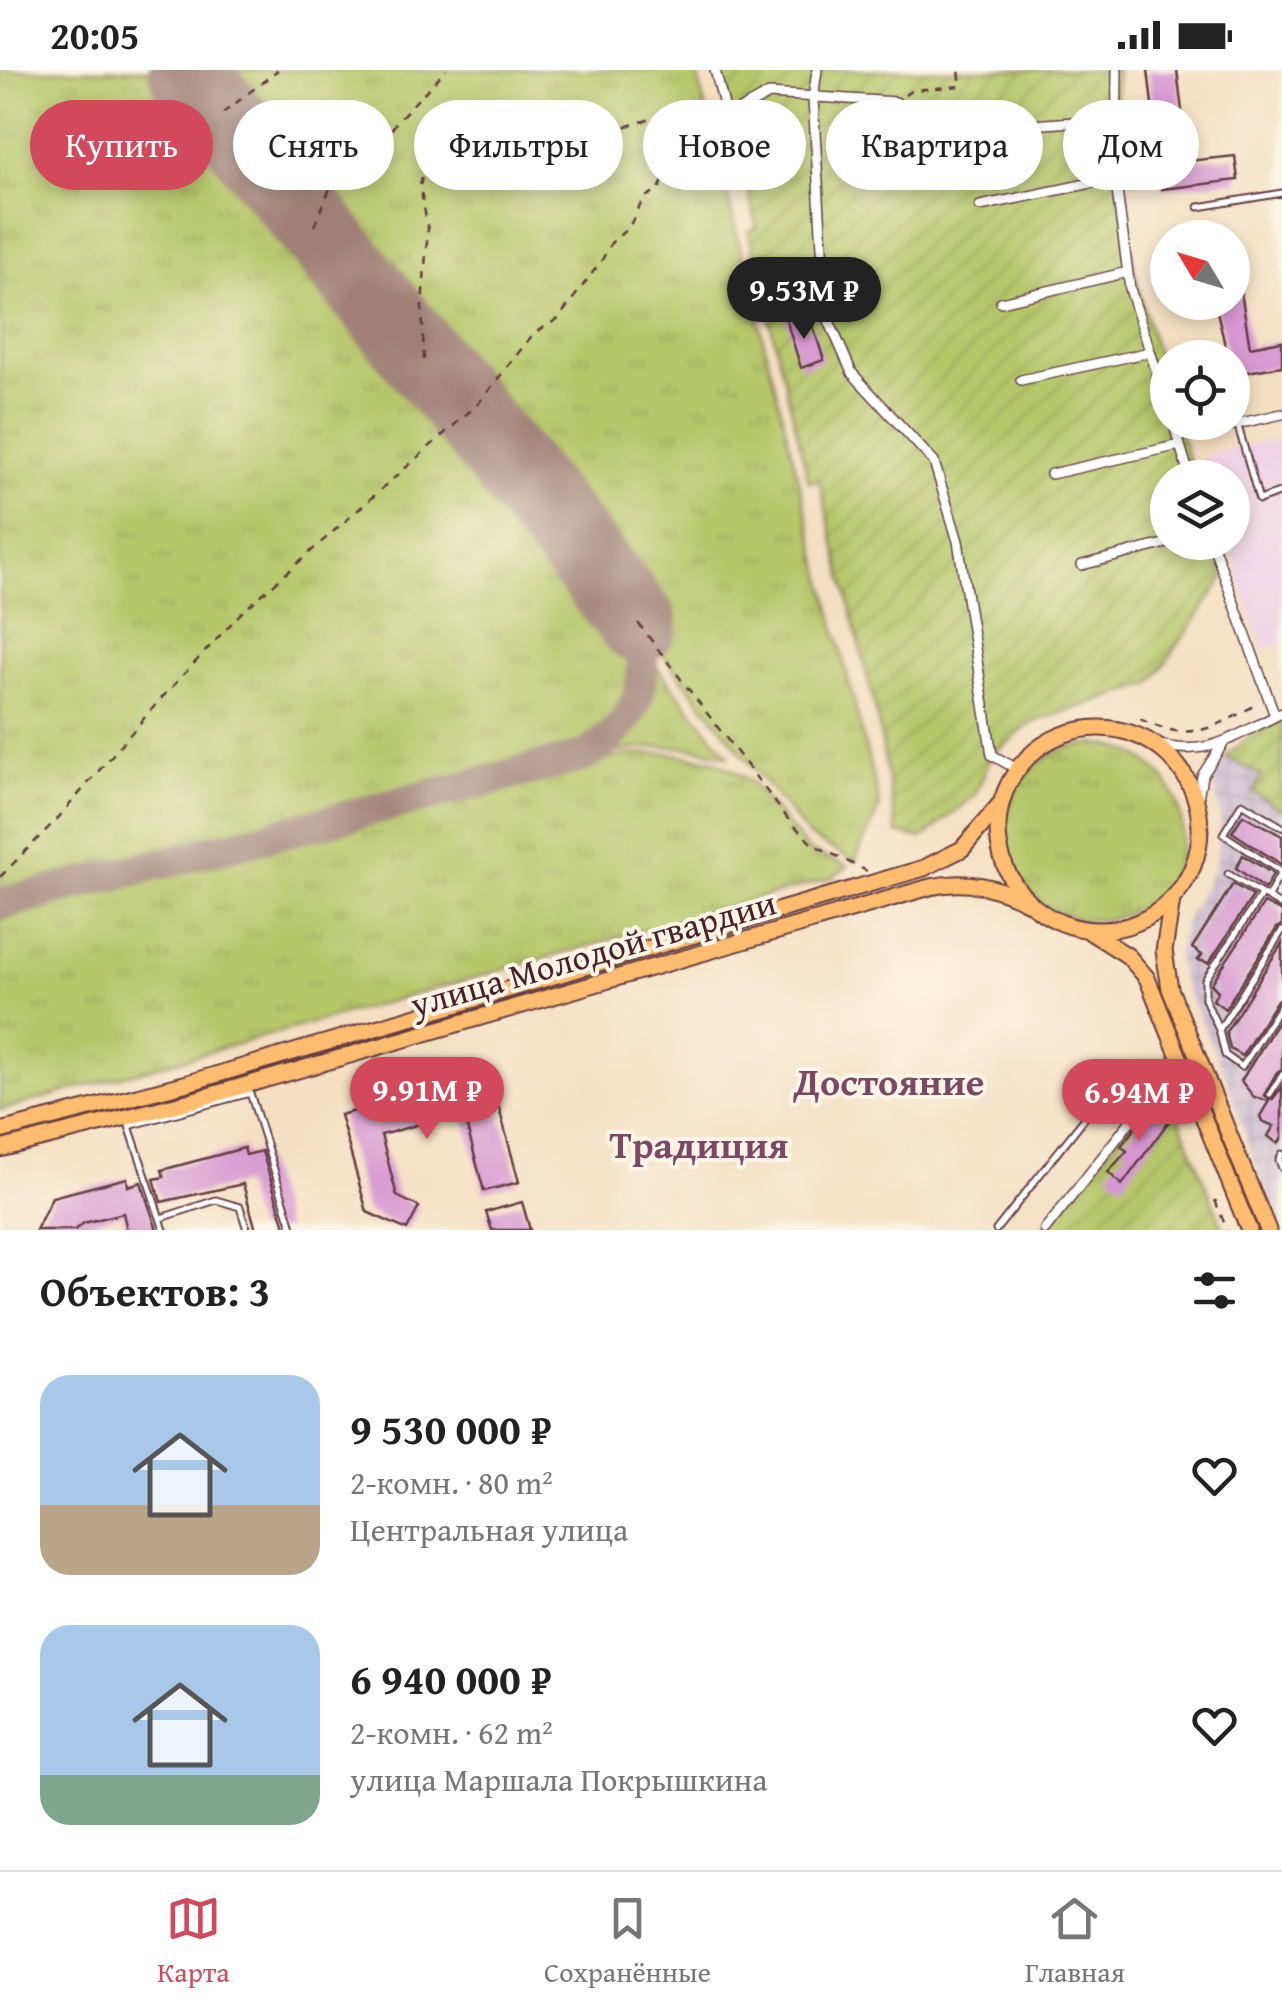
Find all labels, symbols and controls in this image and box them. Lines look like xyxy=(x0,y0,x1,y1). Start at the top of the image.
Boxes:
text: 20:05 xyxy=(50,7,140,63)
chip: Купить xyxy=(30,100,213,190)
chip: Снять xyxy=(233,100,394,190)
chip: Фильтры xyxy=(414,100,623,190)
chip: Новое xyxy=(643,100,806,190)
chip: Квартира xyxy=(826,100,1043,190)
chip: Дом xyxy=(1063,100,1199,190)
north arrow xyxy=(1150,220,1250,320)
map controls xyxy=(1150,220,1250,560)
pin: 9.53M ₽ xyxy=(712,257,896,342)
text: 9.53M ₽ xyxy=(749,266,859,313)
button: locate xyxy=(1150,340,1250,440)
button: layers xyxy=(1150,460,1250,560)
street label: улица Молодой гвардии xyxy=(403,876,782,1030)
district label: Достояние xyxy=(793,1053,984,1109)
pin: 9.91M ₽ xyxy=(335,1057,519,1142)
pin: 6.94M ₽ xyxy=(1047,1059,1231,1144)
text: 9.91M ₽ xyxy=(372,1066,482,1113)
text: 6.94M ₽ xyxy=(1084,1068,1194,1115)
district label: Традиция xyxy=(610,1116,788,1172)
text: Объектов: 3 xyxy=(40,1260,270,1321)
icon: filters xyxy=(1187,1263,1242,1318)
text: 9 530 000 ₽ xyxy=(350,1398,552,1459)
icon: home xyxy=(120,1415,240,1535)
icon: heart xyxy=(1187,1448,1242,1503)
text: 2-комн. · 80 m² xyxy=(350,1459,553,1506)
text: Центральная улица xyxy=(350,1506,628,1553)
text: 6 940 000 ₽ xyxy=(350,1648,552,1709)
icon: home xyxy=(120,1665,240,1785)
icon: heart xyxy=(1187,1698,1242,1753)
text: 2-комн. · 62 m² xyxy=(350,1709,553,1756)
text: улица Маршала Покрышкина xyxy=(350,1756,768,1803)
tab: Карта xyxy=(157,1891,230,1992)
tab: Сохранённые xyxy=(544,1891,711,1992)
tab: Главная xyxy=(1025,1891,1125,1992)

